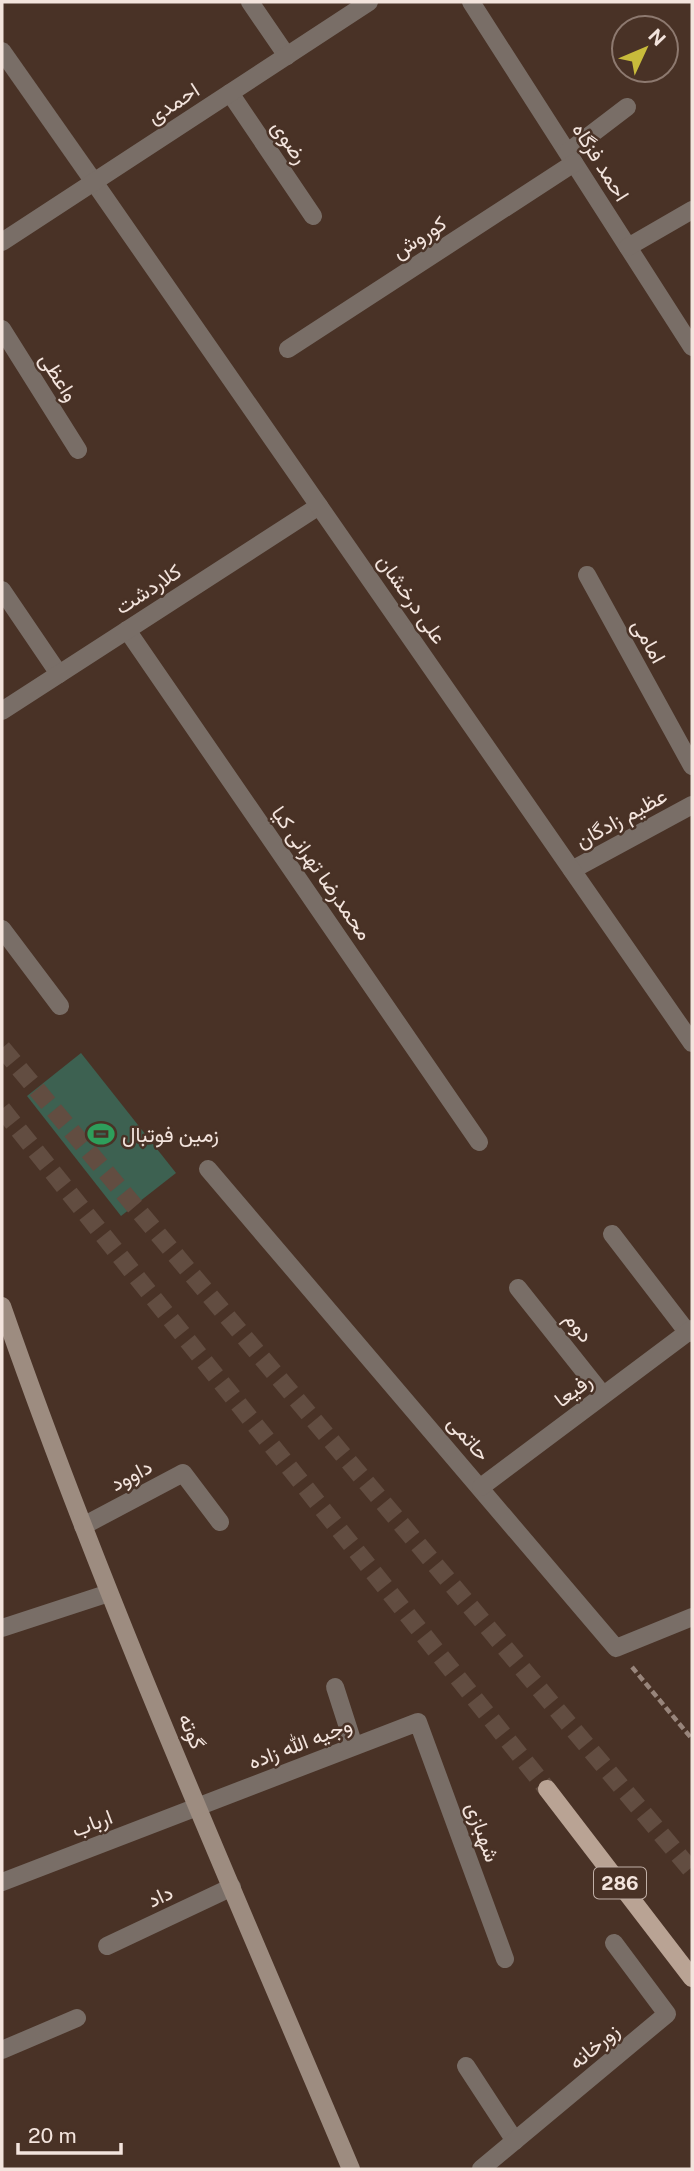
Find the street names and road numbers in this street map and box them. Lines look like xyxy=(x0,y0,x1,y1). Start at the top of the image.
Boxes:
street label: احمدی xyxy=(142,77,204,129)
street label: رضوی xyxy=(266,115,314,169)
street label: احمد فزگاه xyxy=(566,118,635,206)
street label: کوروش xyxy=(387,210,451,265)
street label: واعظی xyxy=(34,348,84,407)
street label: علی درخشان xyxy=(371,549,452,649)
street label: کلاردشت xyxy=(110,558,186,620)
street label: امامی xyxy=(627,614,671,668)
street label: عظیم زادگان xyxy=(571,783,672,855)
street label: محمدرضا تهرانی کیا xyxy=(266,801,378,945)
street label: دوم xyxy=(558,1307,599,1348)
street label: رفیعا xyxy=(549,1368,597,1413)
street label: حاتمی xyxy=(443,1410,495,1466)
street label: داوود xyxy=(106,1454,157,1497)
street label: گوته xyxy=(172,1709,211,1753)
street label: وجیه الله زاده xyxy=(245,1712,356,1775)
street label: شهبازی xyxy=(460,1799,505,1866)
street label: ارباب xyxy=(68,1804,116,1843)
road number: 286 xyxy=(594,1868,646,1898)
street label: داد xyxy=(143,1879,177,1913)
street label: زورخانه xyxy=(564,2018,625,2075)

